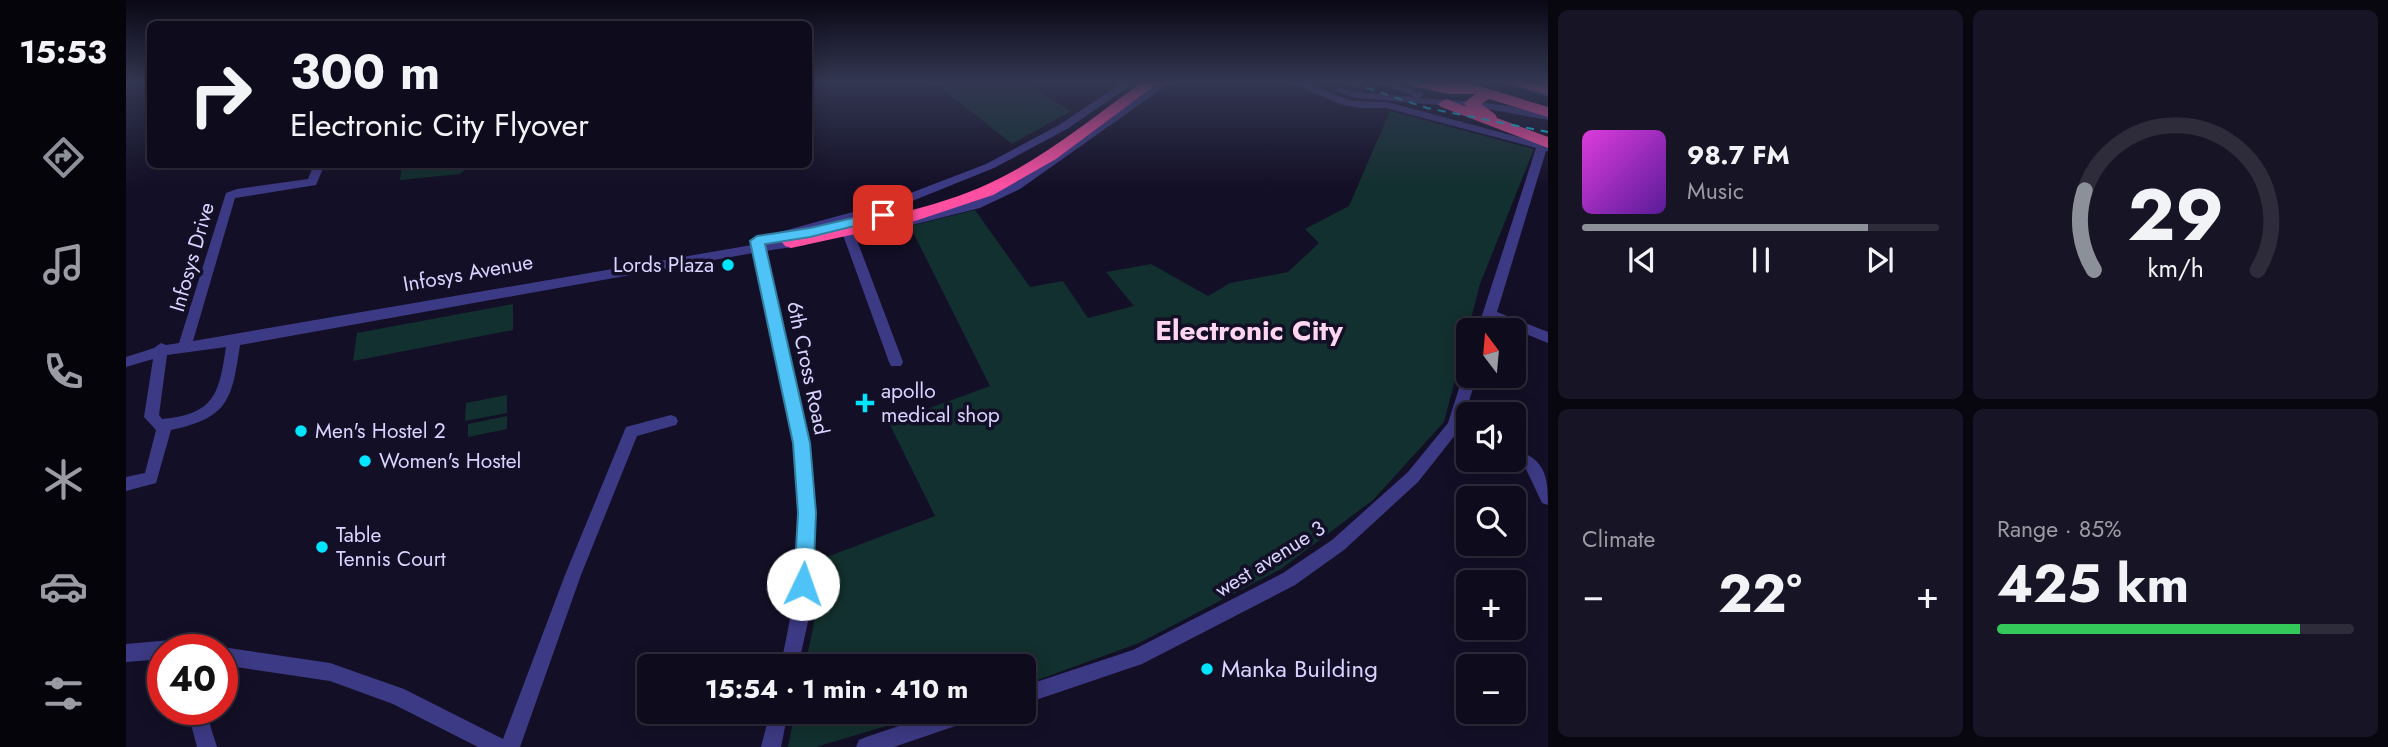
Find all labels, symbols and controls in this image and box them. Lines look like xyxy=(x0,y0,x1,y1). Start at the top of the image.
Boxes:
text: 15:53 xyxy=(19,29,107,75)
text: 300 m xyxy=(290,37,440,107)
icon: right xyxy=(175,49,266,140)
text: Electronic City Flyover xyxy=(290,102,589,148)
icon: directions xyxy=(39,133,88,182)
text: 98.7 FM xyxy=(1687,136,1790,174)
text: 29 xyxy=(2127,163,2224,268)
text: Music xyxy=(1687,174,1744,208)
pin xyxy=(853,185,913,245)
icon: arrive xyxy=(864,196,902,234)
street label: Infosys Drive xyxy=(162,199,222,315)
icon: music xyxy=(39,240,88,289)
icon: previous xyxy=(1623,241,1661,279)
icon: pause xyxy=(1742,241,1780,279)
icon: next xyxy=(1861,241,1899,279)
street label: Infosys Avenue xyxy=(401,247,535,299)
place label: Lords Plaza xyxy=(613,250,714,280)
text: km/h xyxy=(2147,250,2204,286)
marker: Lords Plaza xyxy=(720,257,736,273)
street label: 6th Cross Road xyxy=(779,298,837,438)
district label: Electronic City xyxy=(1155,310,1343,351)
north arrow xyxy=(1456,318,1526,388)
map controls xyxy=(1456,318,1526,724)
icon: phone xyxy=(39,347,88,396)
place label: apollo medical shop xyxy=(881,376,1000,430)
marker: apollo medical shop xyxy=(855,393,875,413)
button: sound xyxy=(1456,402,1526,472)
place label: Men's Hostel 2 xyxy=(315,416,446,446)
marker: Men's Hostel 2 xyxy=(293,423,309,439)
place label: Women's Hostel xyxy=(379,446,521,476)
marker: Women's Hostel xyxy=(357,453,373,469)
icon: climate xyxy=(39,455,88,504)
button: search xyxy=(1456,486,1526,556)
text: Range · 85% xyxy=(1997,512,2121,546)
street label: west avenue 3 xyxy=(1209,513,1331,605)
place label: Table Tennis Court xyxy=(336,520,446,574)
text: Climate xyxy=(1582,522,1655,556)
marker: Table Tennis Court xyxy=(314,539,330,555)
text: 425 km xyxy=(1997,546,2189,622)
position arrow xyxy=(766,547,840,621)
text: 22° xyxy=(1718,556,1802,632)
icon: car xyxy=(39,562,88,611)
text: − xyxy=(1582,567,1604,622)
text: + xyxy=(1916,567,1939,622)
button: + xyxy=(1456,570,1526,640)
speed limit sign: 40 xyxy=(147,634,238,725)
place label: Manka Building xyxy=(1221,651,1378,686)
button: − xyxy=(1456,654,1526,724)
marker: Manka Building xyxy=(1199,661,1215,677)
icon: filters xyxy=(39,669,88,718)
text: 15:54 · 1 min · 410 m xyxy=(705,670,968,708)

